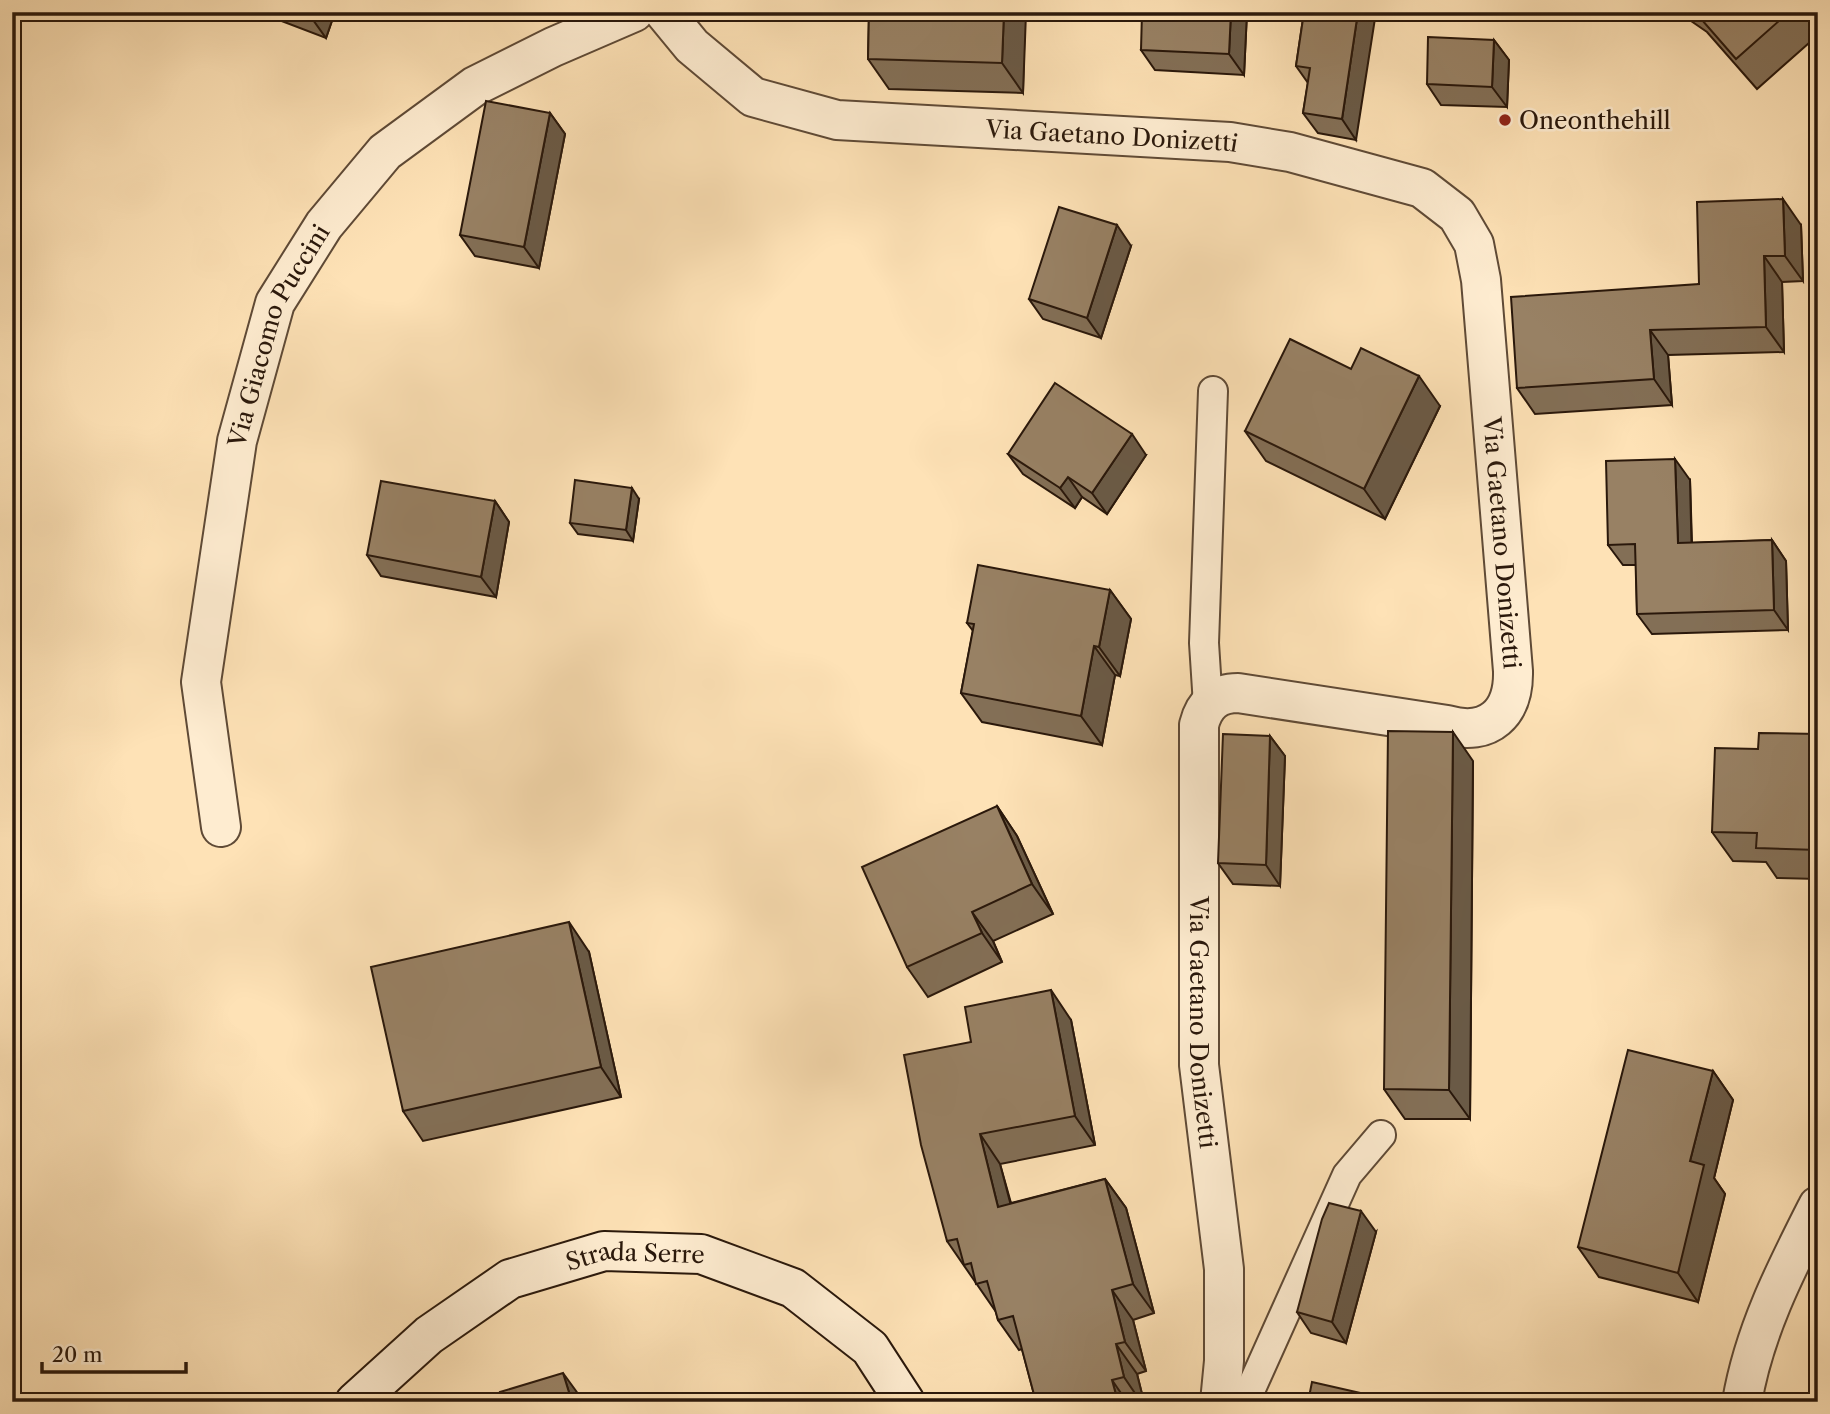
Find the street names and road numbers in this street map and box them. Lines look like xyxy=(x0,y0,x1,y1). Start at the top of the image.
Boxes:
street label: Via Gaetano Donizetti xyxy=(984,114,1240,158)
street label: Via Giacomo Puccini xyxy=(221,219,335,451)
street label: Via Gaetano Donizetti xyxy=(1478,415,1527,670)
street label: Via Gaetano Donizetti xyxy=(1184,895,1224,1150)
street label: Strada Serre xyxy=(562,1235,705,1276)

